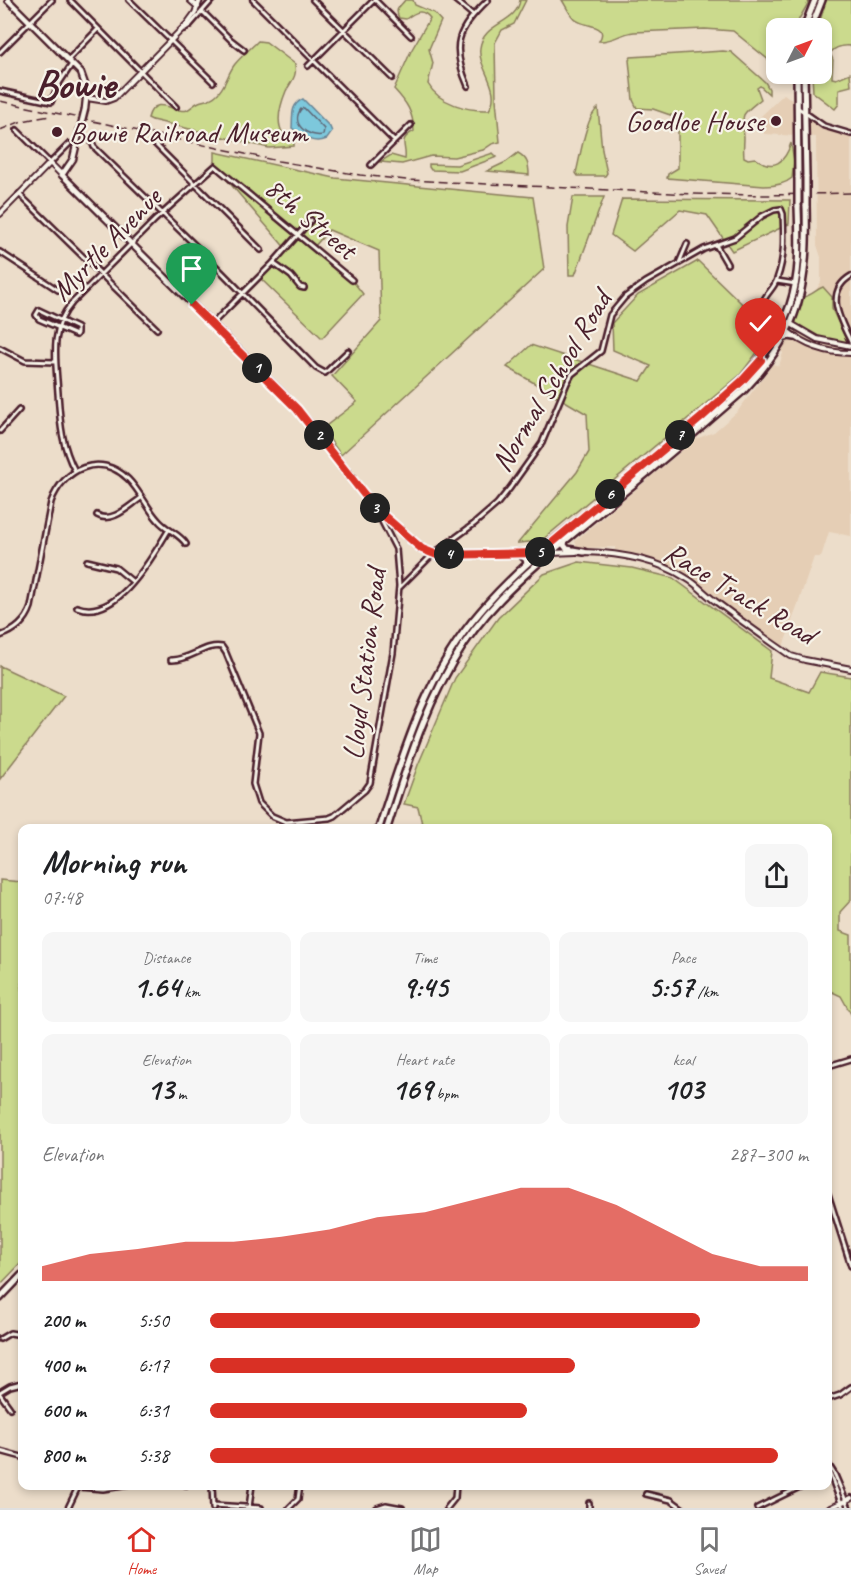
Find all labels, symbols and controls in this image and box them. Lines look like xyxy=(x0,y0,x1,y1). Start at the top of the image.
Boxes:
north arrow xyxy=(766,18,832,84)
map controls xyxy=(766,18,832,84)
district label: Bowie xyxy=(35,58,118,111)
place label: Goodloe House xyxy=(625,102,766,140)
place label: Bowie Railroad Museum xyxy=(69,113,309,151)
marker: Goodloe House xyxy=(769,114,783,128)
marker: Bowie Railroad Museum xyxy=(50,125,64,139)
street label: 8th Street xyxy=(257,168,367,270)
street label: Myrtle Avenue xyxy=(43,178,171,309)
pin xyxy=(166,243,217,305)
icon: arrive xyxy=(175,252,208,285)
street label: Normal School Road xyxy=(482,280,622,478)
pin xyxy=(735,298,786,360)
icon: check xyxy=(744,307,777,340)
pin: 1 xyxy=(242,353,272,383)
text: 1 xyxy=(253,358,261,378)
pin: 2 xyxy=(304,420,334,450)
pin: 7 xyxy=(665,420,695,450)
text: 2 xyxy=(315,425,323,445)
text: 7 xyxy=(676,425,684,445)
pin: 6 xyxy=(595,479,625,509)
text: 6 xyxy=(606,484,614,504)
pin: 3 xyxy=(360,493,390,523)
text: 3 xyxy=(371,498,379,518)
street label: Race Track Road xyxy=(657,533,826,655)
pin: 5 xyxy=(525,537,555,567)
pin: 4 xyxy=(434,539,464,569)
text: 5 xyxy=(537,542,543,562)
text: 4 xyxy=(445,544,453,564)
street label: Lloyd Station Road xyxy=(333,562,395,762)
text: Morning run xyxy=(42,841,186,883)
button: share xyxy=(745,844,808,907)
text: 07:48 xyxy=(42,885,82,910)
text: Distance xyxy=(143,948,191,968)
text: Time xyxy=(413,948,437,968)
text: Pace xyxy=(671,948,696,968)
text: 1.64 xyxy=(133,968,180,1006)
text: 9:45 xyxy=(402,968,448,1006)
text: 5:57 xyxy=(648,968,694,1006)
text: km xyxy=(180,982,200,1002)
text: /km xyxy=(694,982,718,1002)
text: Elevation xyxy=(142,1050,191,1070)
text: Heart rate xyxy=(396,1050,454,1070)
text: kcal xyxy=(673,1050,694,1070)
text: 13 xyxy=(147,1070,174,1108)
text: 169 xyxy=(392,1070,432,1108)
text: 103 xyxy=(663,1070,704,1108)
text: m xyxy=(174,1084,187,1104)
text: bpm xyxy=(432,1084,458,1104)
text: Elevation xyxy=(42,1142,104,1167)
text: 287–300 m xyxy=(729,1142,808,1167)
text: 200 m xyxy=(42,1308,85,1333)
text: 5:50 xyxy=(138,1308,169,1333)
text: 400 m xyxy=(42,1353,85,1378)
text: 6:17 xyxy=(138,1353,169,1378)
text: 600 m xyxy=(42,1398,86,1423)
text: 6:31 xyxy=(138,1398,169,1423)
text: 800 m xyxy=(42,1443,85,1468)
text: 5:38 xyxy=(138,1443,169,1468)
tab: Home xyxy=(125,1523,158,1579)
tab: Map xyxy=(409,1523,442,1579)
tab: Saved xyxy=(693,1523,726,1579)

